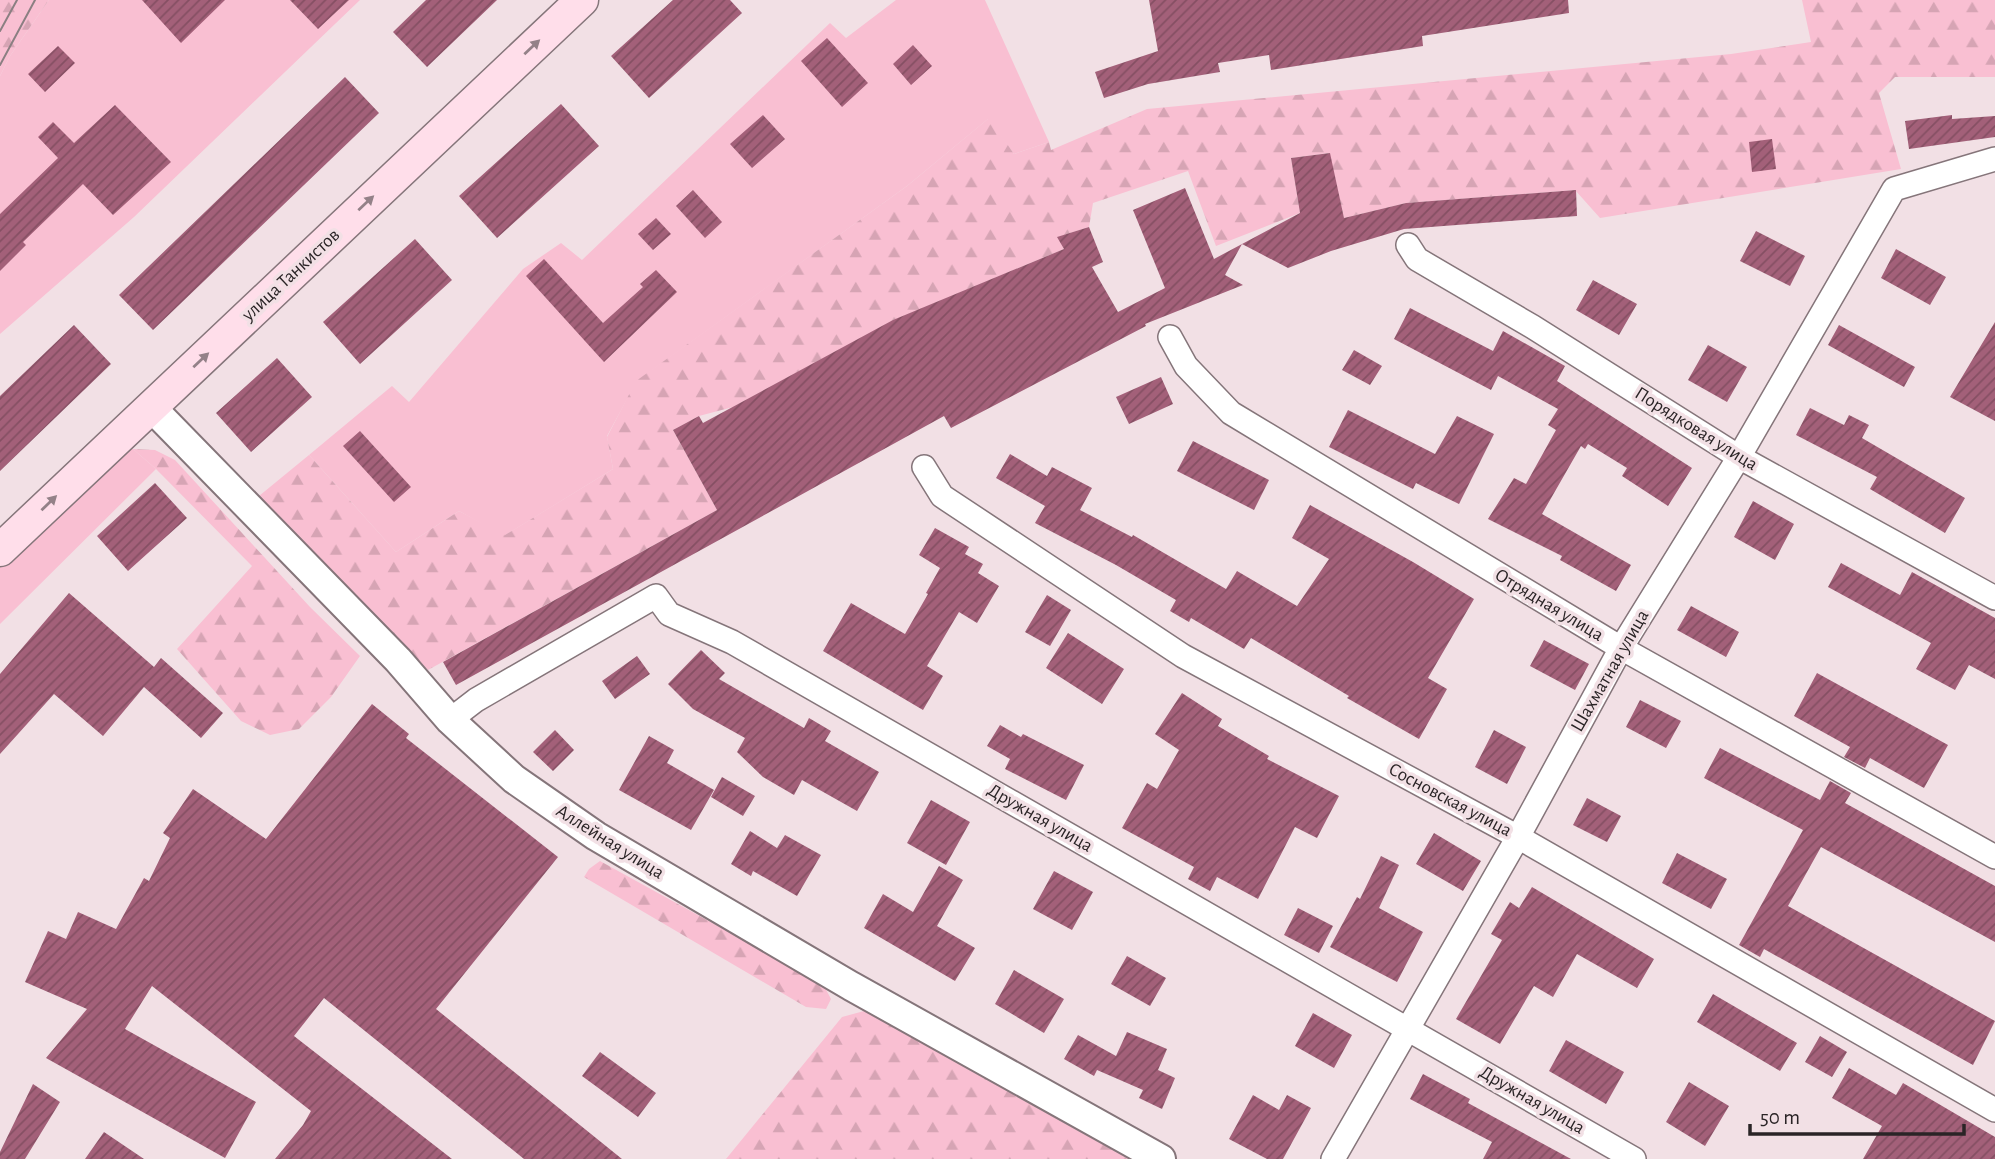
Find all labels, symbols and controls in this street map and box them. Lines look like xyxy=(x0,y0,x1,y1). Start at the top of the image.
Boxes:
one-way arrow xyxy=(523,40,540,56)
one-way arrow xyxy=(357,196,374,212)
street label: улица Танкистов xyxy=(238,225,343,325)
one-way arrow xyxy=(192,352,209,368)
street label: Порядковая улица xyxy=(1631,384,1761,475)
one-way arrow xyxy=(41,495,58,512)
street label: Отрядная улица xyxy=(1491,565,1607,645)
street label: Шахматная улица xyxy=(1567,607,1653,735)
street label: Сосновская улица xyxy=(1385,760,1515,841)
street label: Дружная улица xyxy=(984,780,1096,856)
street label: Аллейная улица xyxy=(553,801,668,883)
street label: Дружная улица xyxy=(1476,1062,1588,1138)
scale bar xyxy=(1750,1092,1964,1136)
text: 50 m xyxy=(1760,1107,1800,1128)

